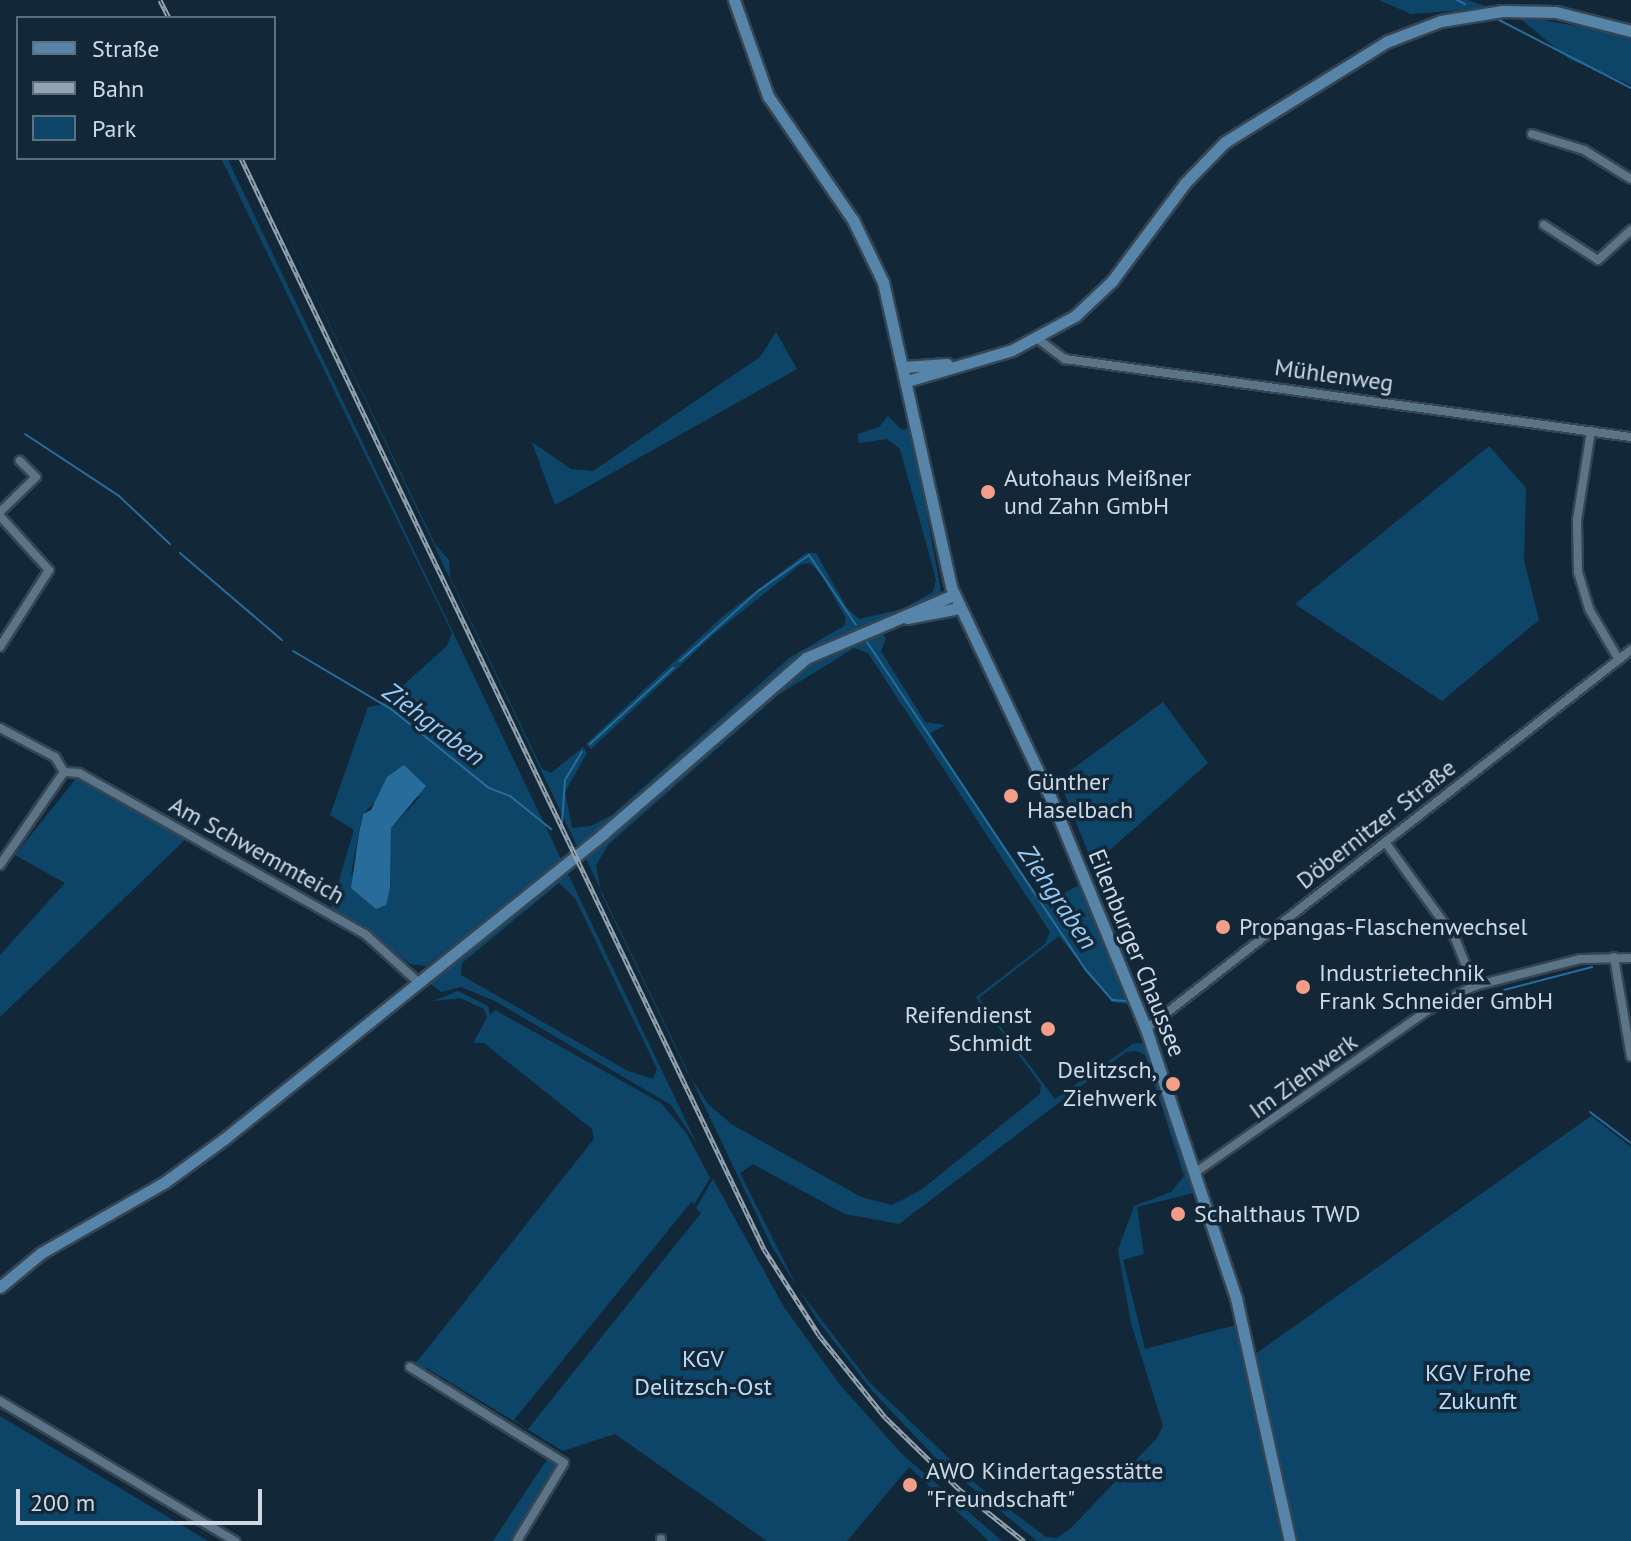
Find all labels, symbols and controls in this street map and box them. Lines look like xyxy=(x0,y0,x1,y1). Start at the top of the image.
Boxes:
legend xyxy=(16,16,276,160)
text: Straße xyxy=(92,33,159,64)
text: Bahn xyxy=(92,73,144,104)
text: Park xyxy=(92,113,136,144)
street label: Mühlenweg xyxy=(1273,352,1395,398)
place label: Autohaus Meißner und Zahn GmbH xyxy=(1004,464,1191,520)
marker: Autohaus Meißner und Zahn GmbH xyxy=(979,483,997,501)
water label: Ziehgraben xyxy=(377,676,491,772)
street label: Döbernitzer Straße xyxy=(1291,753,1461,895)
place label: Günther Haselbach xyxy=(1027,768,1133,824)
marker: Günther Haselbach xyxy=(1002,787,1020,805)
street label: Am Schwemmteich xyxy=(164,790,350,910)
water label: Ziehgraben xyxy=(1012,839,1104,955)
street label: Eilenburger Chaussee xyxy=(1082,845,1192,1061)
place label: Propangas-Flaschenwechsel xyxy=(1239,913,1527,941)
marker: Propangas-Flaschenwechsel xyxy=(1214,918,1232,936)
place label: Industrietechnik Frank Schneider GmbH xyxy=(1319,959,1554,1015)
marker: Industrietechnik Frank Schneider GmbH xyxy=(1294,978,1312,996)
place label: Reifendienst Schmidt xyxy=(905,1001,1032,1057)
marker: Reifendienst Schmidt xyxy=(1039,1020,1057,1038)
street label: Im Ziehwerk xyxy=(1243,1027,1363,1125)
place label: Delitzsch, Ziehwerk xyxy=(1057,1056,1157,1112)
marker: Delitzsch, Ziehwerk xyxy=(1164,1075,1182,1093)
place label: Schalthaus TWD xyxy=(1194,1200,1361,1228)
marker: Schalthaus TWD xyxy=(1169,1205,1187,1223)
park label: KGV Delitzsch-Ost xyxy=(634,1345,772,1401)
park label: KGV Frohe Zukunft xyxy=(1425,1359,1531,1415)
place label: AWO Kindertagesstätte "Freundschaft" xyxy=(926,1457,1163,1513)
scale bar xyxy=(20,1473,266,1523)
marker: AWO Kindertagesstätte "Freundschaft" xyxy=(901,1476,919,1494)
text: 200 m xyxy=(30,1487,95,1518)

